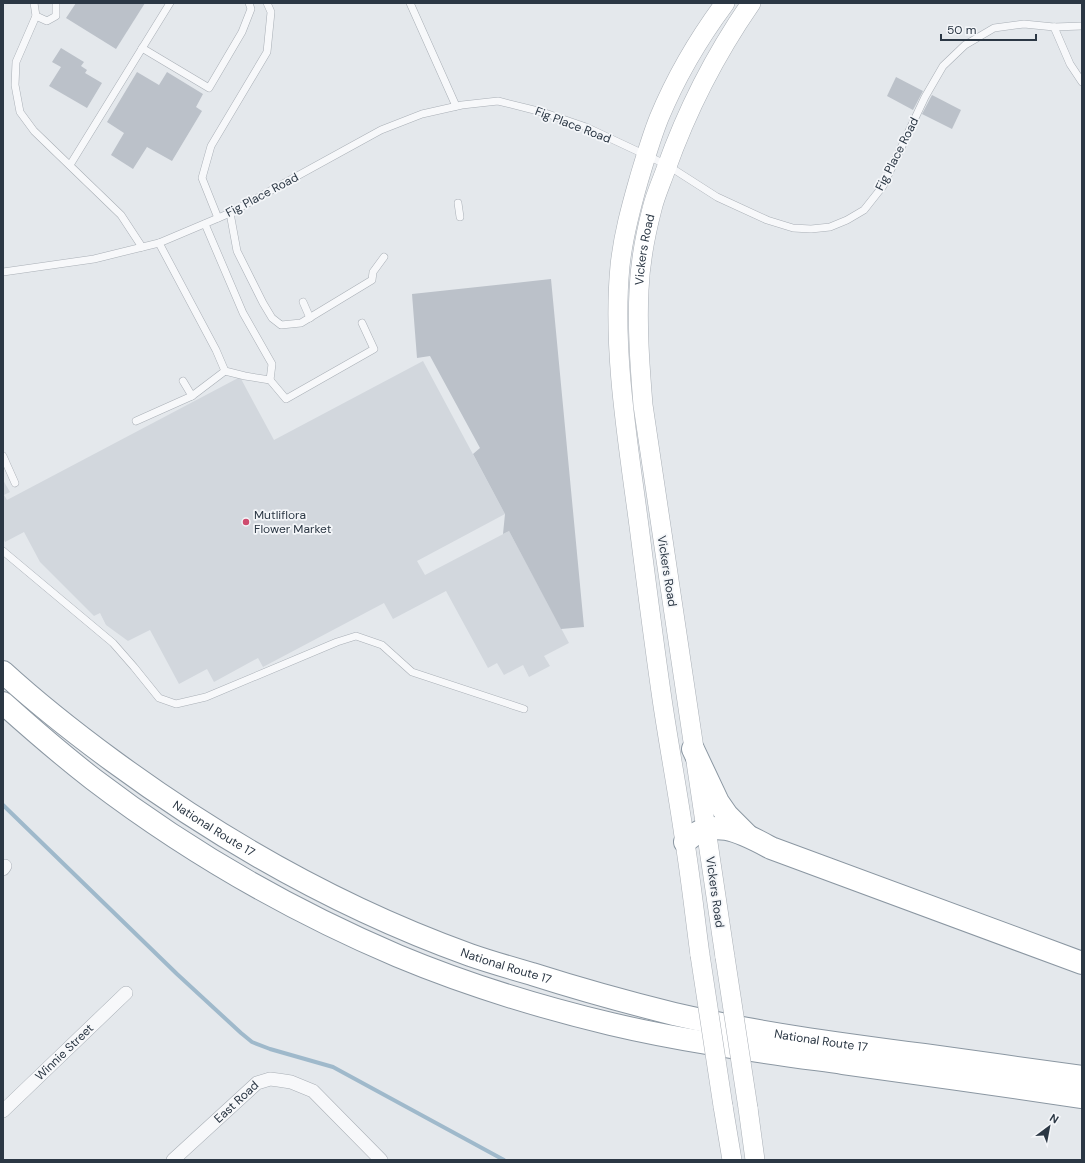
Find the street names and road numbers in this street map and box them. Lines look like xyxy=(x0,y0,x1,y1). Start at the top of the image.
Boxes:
street label: Fig Place Road xyxy=(533,103,613,147)
street label: Fig Place Road xyxy=(872,115,922,193)
street label: Fig Place Road xyxy=(223,169,301,221)
street label: Vickers Road xyxy=(631,212,658,286)
street label: Vickers Road xyxy=(653,534,681,608)
street label: National Route 17 xyxy=(169,797,258,860)
street label: Vickers Road xyxy=(702,855,728,929)
street label: National Route 17 xyxy=(458,944,554,988)
street label: Winnie Street xyxy=(32,1020,97,1084)
street label: National Route 17 xyxy=(773,1026,869,1055)
street label: East Road xyxy=(211,1077,262,1126)

